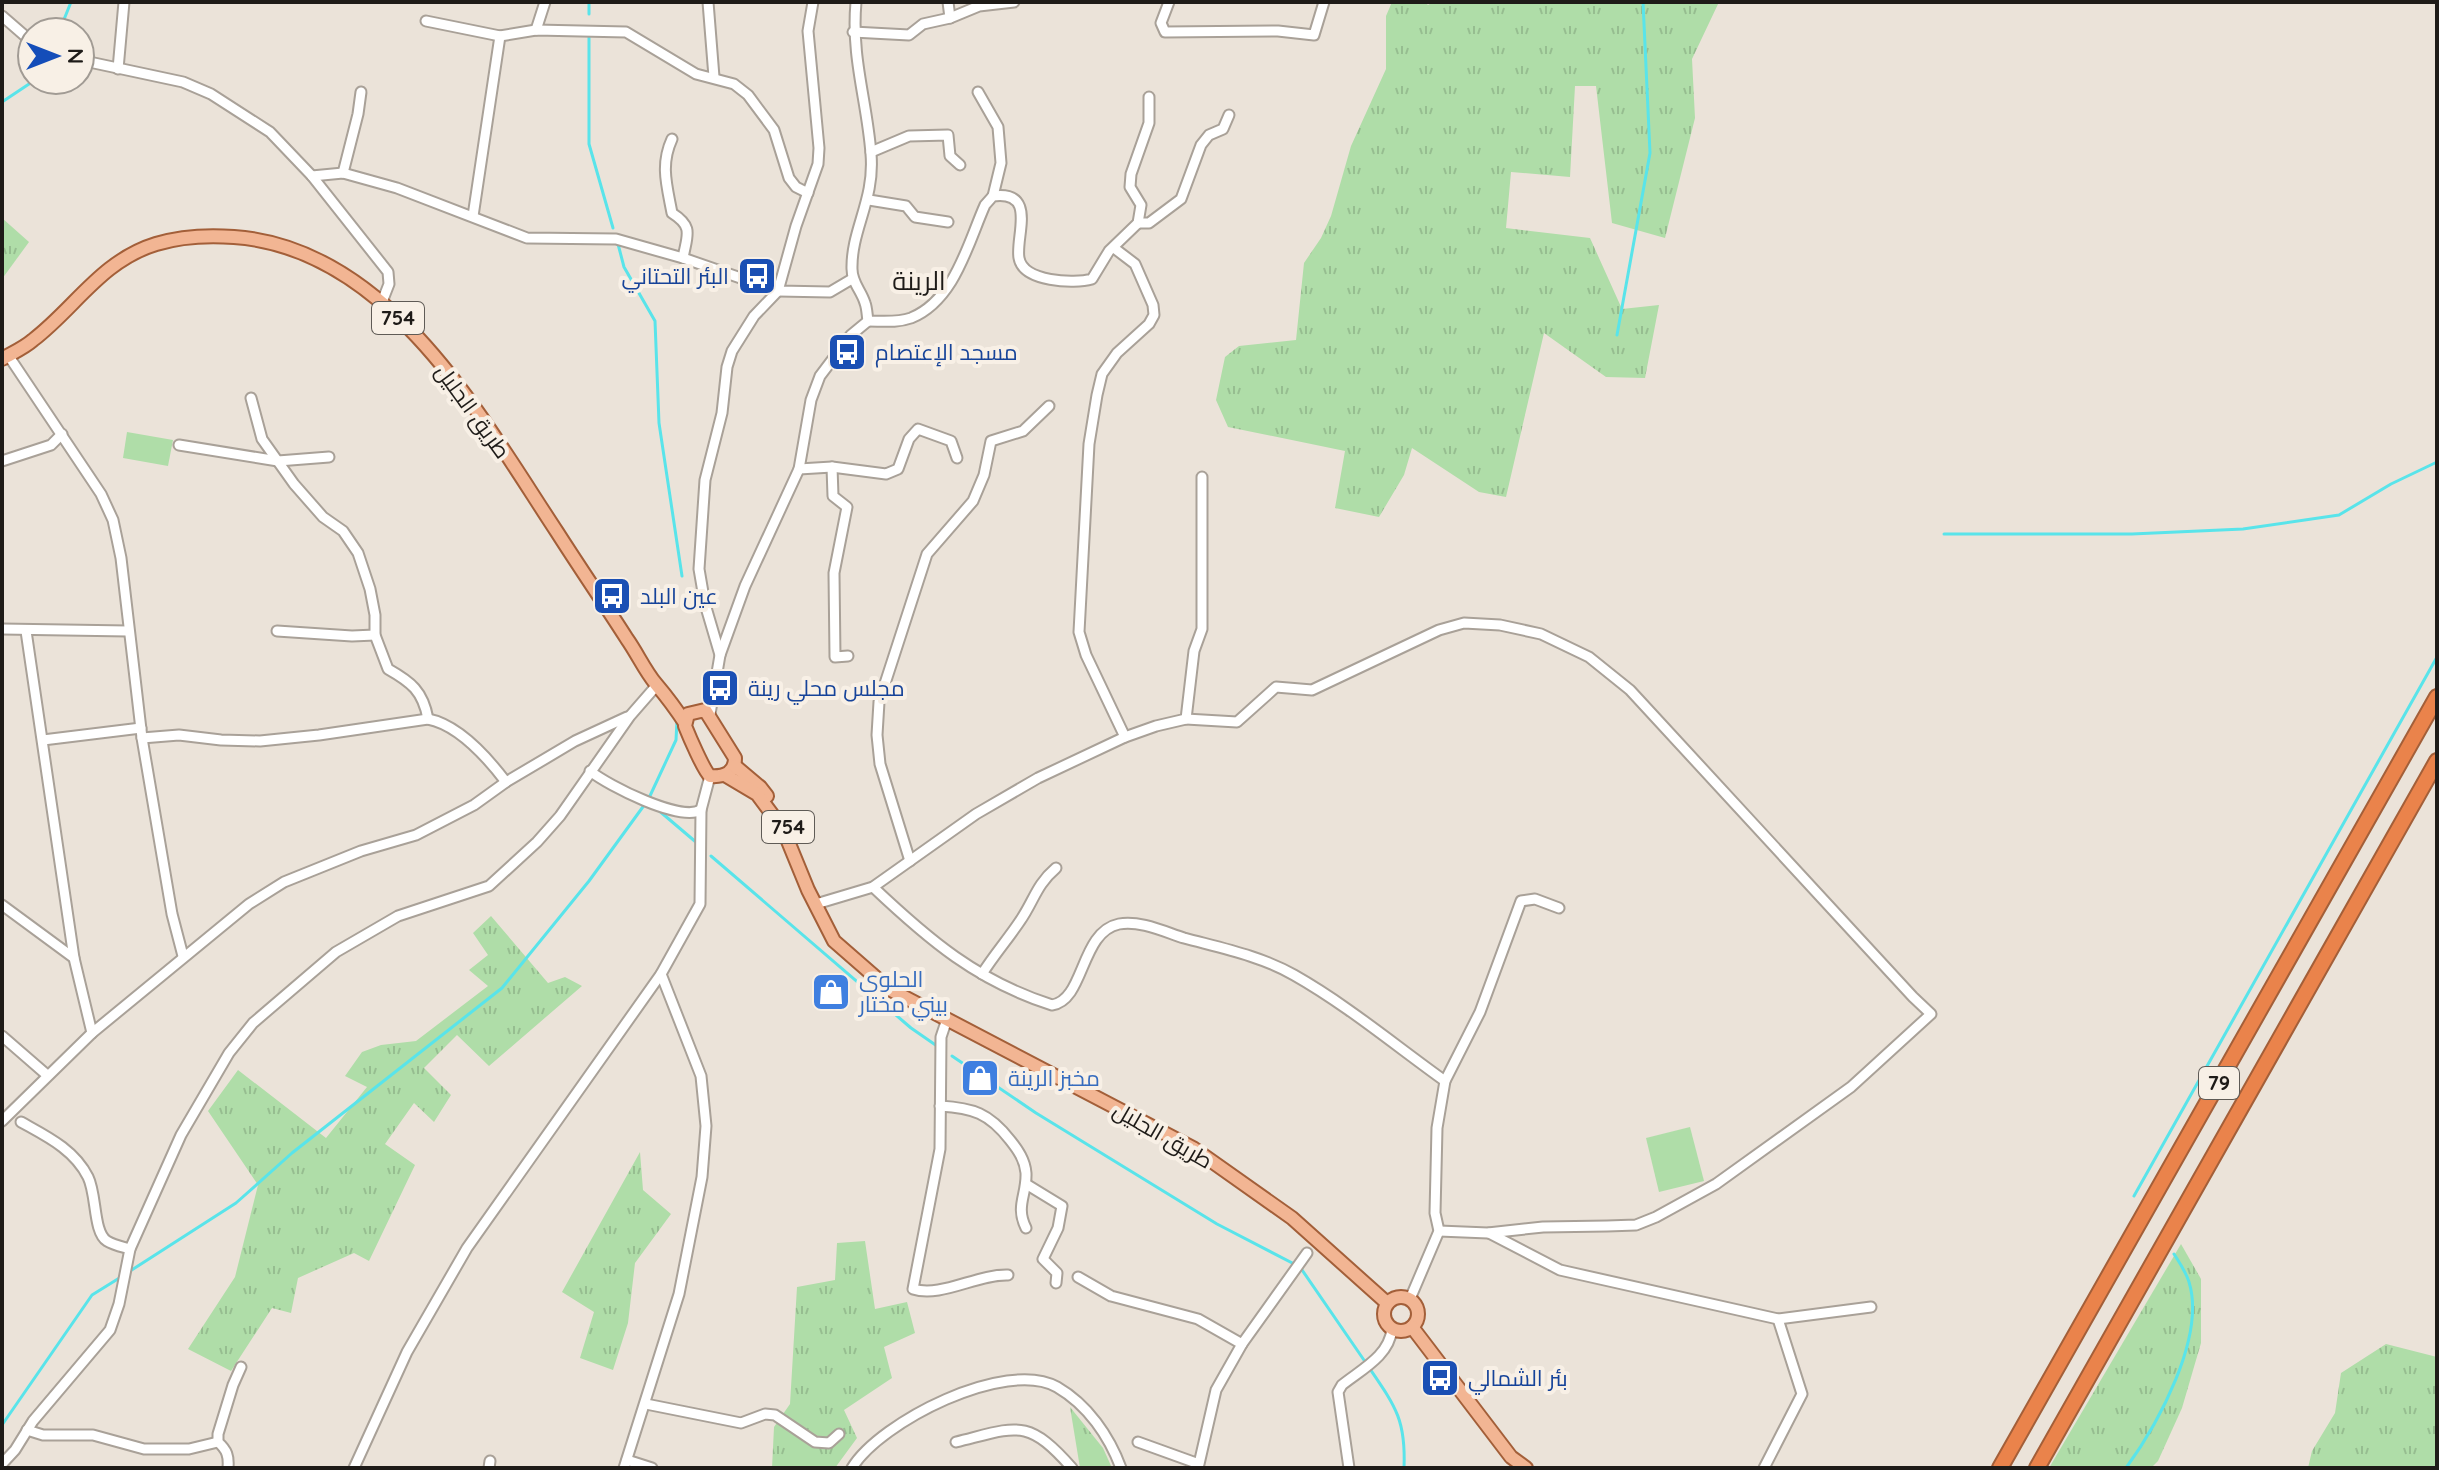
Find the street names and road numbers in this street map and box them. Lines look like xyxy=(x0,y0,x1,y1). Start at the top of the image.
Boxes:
road number: 754 xyxy=(372,302,424,334)
street label: طريق الجليل xyxy=(429,358,517,464)
road number: 754 xyxy=(762,811,814,843)
road number: 79 xyxy=(2199,1067,2239,1099)
street label: طريق الجليل xyxy=(1108,1095,1218,1175)

